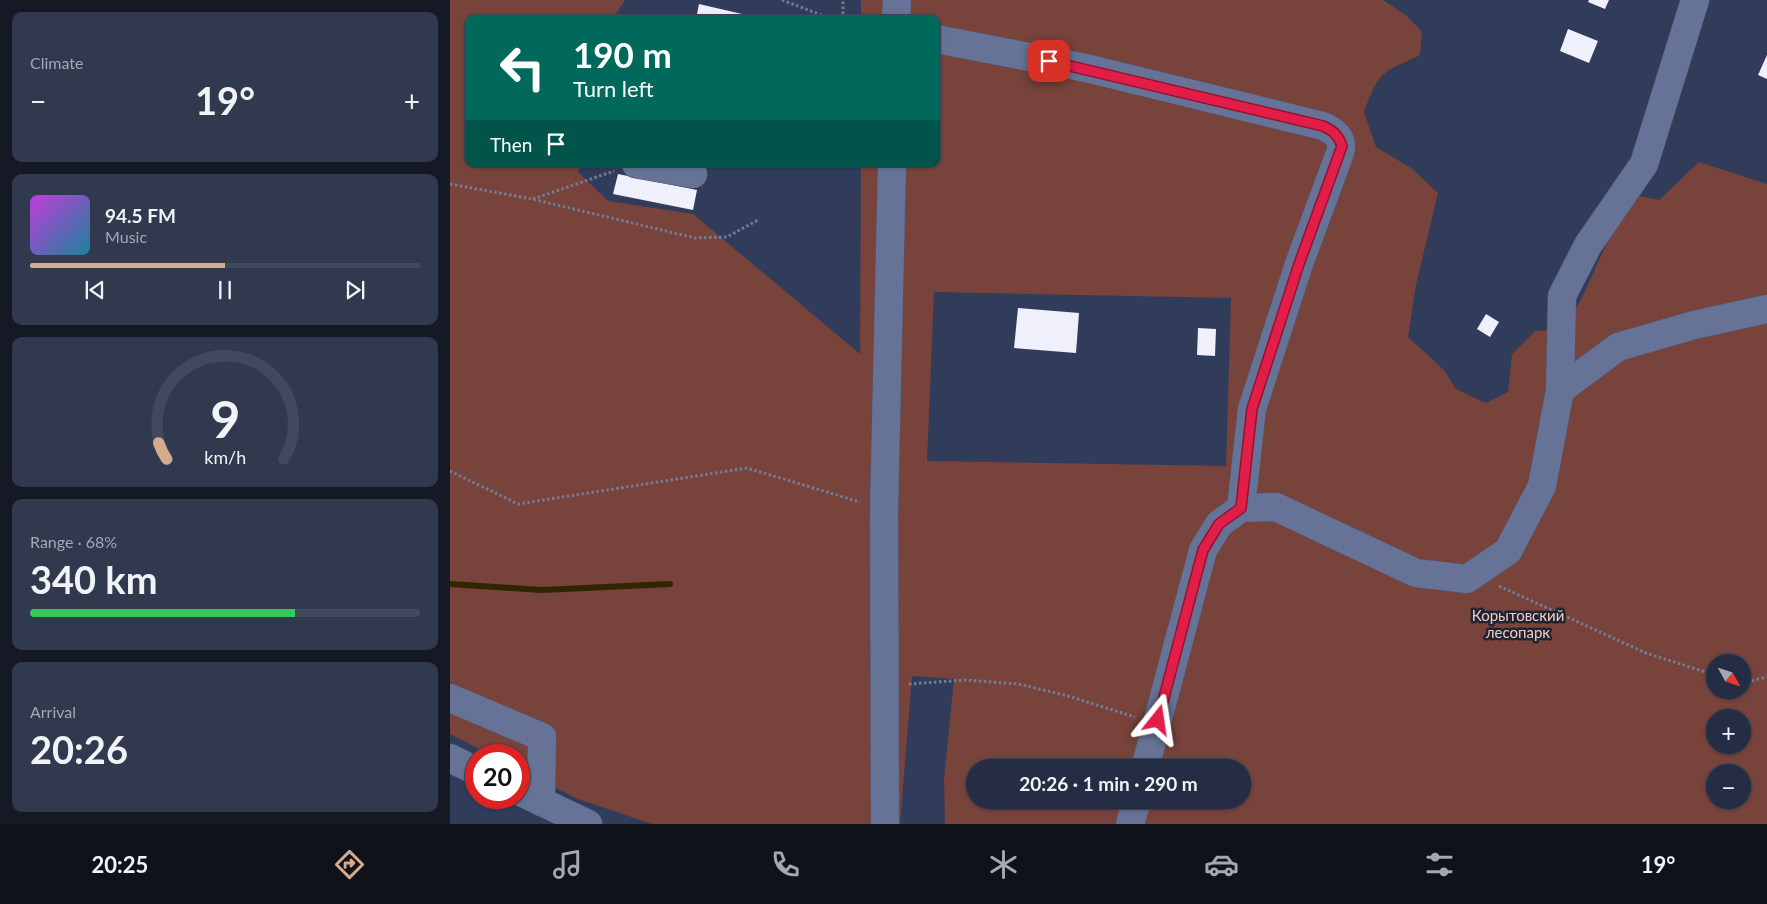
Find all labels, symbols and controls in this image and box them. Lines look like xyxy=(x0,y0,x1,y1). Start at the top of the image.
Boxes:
text: 190 m xyxy=(573,33,672,75)
icon: left xyxy=(490,35,555,100)
pin xyxy=(1028,40,1070,82)
icon: arrive xyxy=(1035,47,1063,75)
text: Climate xyxy=(30,53,83,72)
text: Turn left xyxy=(573,75,654,102)
text: 19° xyxy=(195,77,255,123)
text: − xyxy=(30,84,46,118)
text: + xyxy=(404,84,420,118)
icon: arrive xyxy=(542,130,570,158)
text: Then xyxy=(490,133,532,156)
text: 94.5 FM xyxy=(105,204,176,227)
text: Music xyxy=(105,227,147,246)
icon: previous xyxy=(81,276,109,304)
icon: pause xyxy=(211,276,239,304)
icon: next xyxy=(341,276,369,304)
text: 9 xyxy=(210,387,240,449)
text: km/h xyxy=(204,446,246,468)
text: Range · 68% xyxy=(30,532,117,551)
text: 340 km xyxy=(30,556,158,602)
park label: Корытовский лесопарк xyxy=(1472,606,1564,641)
north arrow xyxy=(1706,654,1751,699)
map controls xyxy=(1706,654,1751,809)
position arrow xyxy=(1131,693,1183,745)
text: Arrival xyxy=(30,702,76,721)
button: + xyxy=(1706,709,1751,754)
text: 20:26 xyxy=(30,726,128,772)
speed limit sign: 20 xyxy=(465,744,530,809)
button: − xyxy=(1706,764,1751,809)
text: 20:26 · 1 min · 290 m xyxy=(1019,772,1198,795)
icon: directions xyxy=(332,847,367,882)
icon: music xyxy=(550,847,585,882)
icon: phone xyxy=(768,847,803,882)
icon: climate xyxy=(986,847,1021,882)
icon: car xyxy=(1204,847,1239,882)
icon: filters xyxy=(1422,847,1457,882)
text: 20:25 xyxy=(92,851,148,878)
text: 19° xyxy=(1641,851,1675,878)

